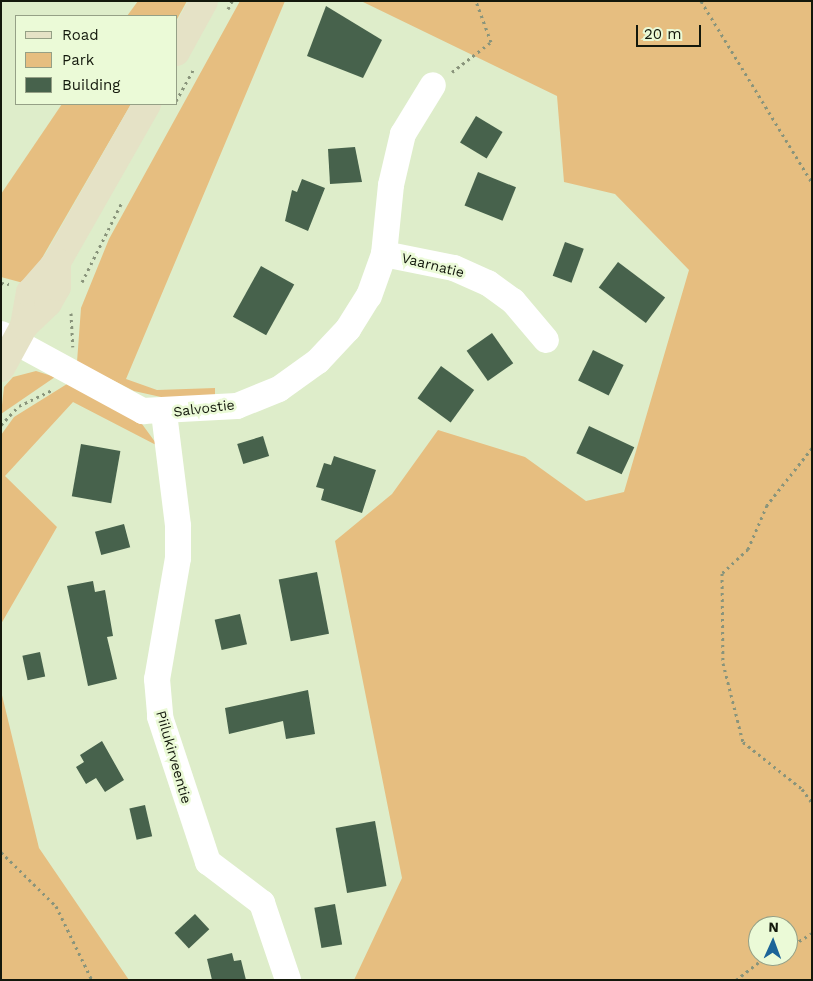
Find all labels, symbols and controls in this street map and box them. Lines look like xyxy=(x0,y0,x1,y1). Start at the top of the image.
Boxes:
legend xyxy=(15,15,178,105)
scale bar xyxy=(638,15,703,47)
text: 20 m xyxy=(644,25,682,43)
text: Road xyxy=(62,26,99,44)
text: Park xyxy=(62,51,94,69)
text: Building xyxy=(62,76,120,94)
street label: Vaarnatie xyxy=(400,249,466,281)
street label: Salvostie xyxy=(172,396,236,420)
street label: Piilukirveentie xyxy=(153,709,195,805)
north arrow xyxy=(748,916,798,966)
text: N xyxy=(768,919,779,935)

